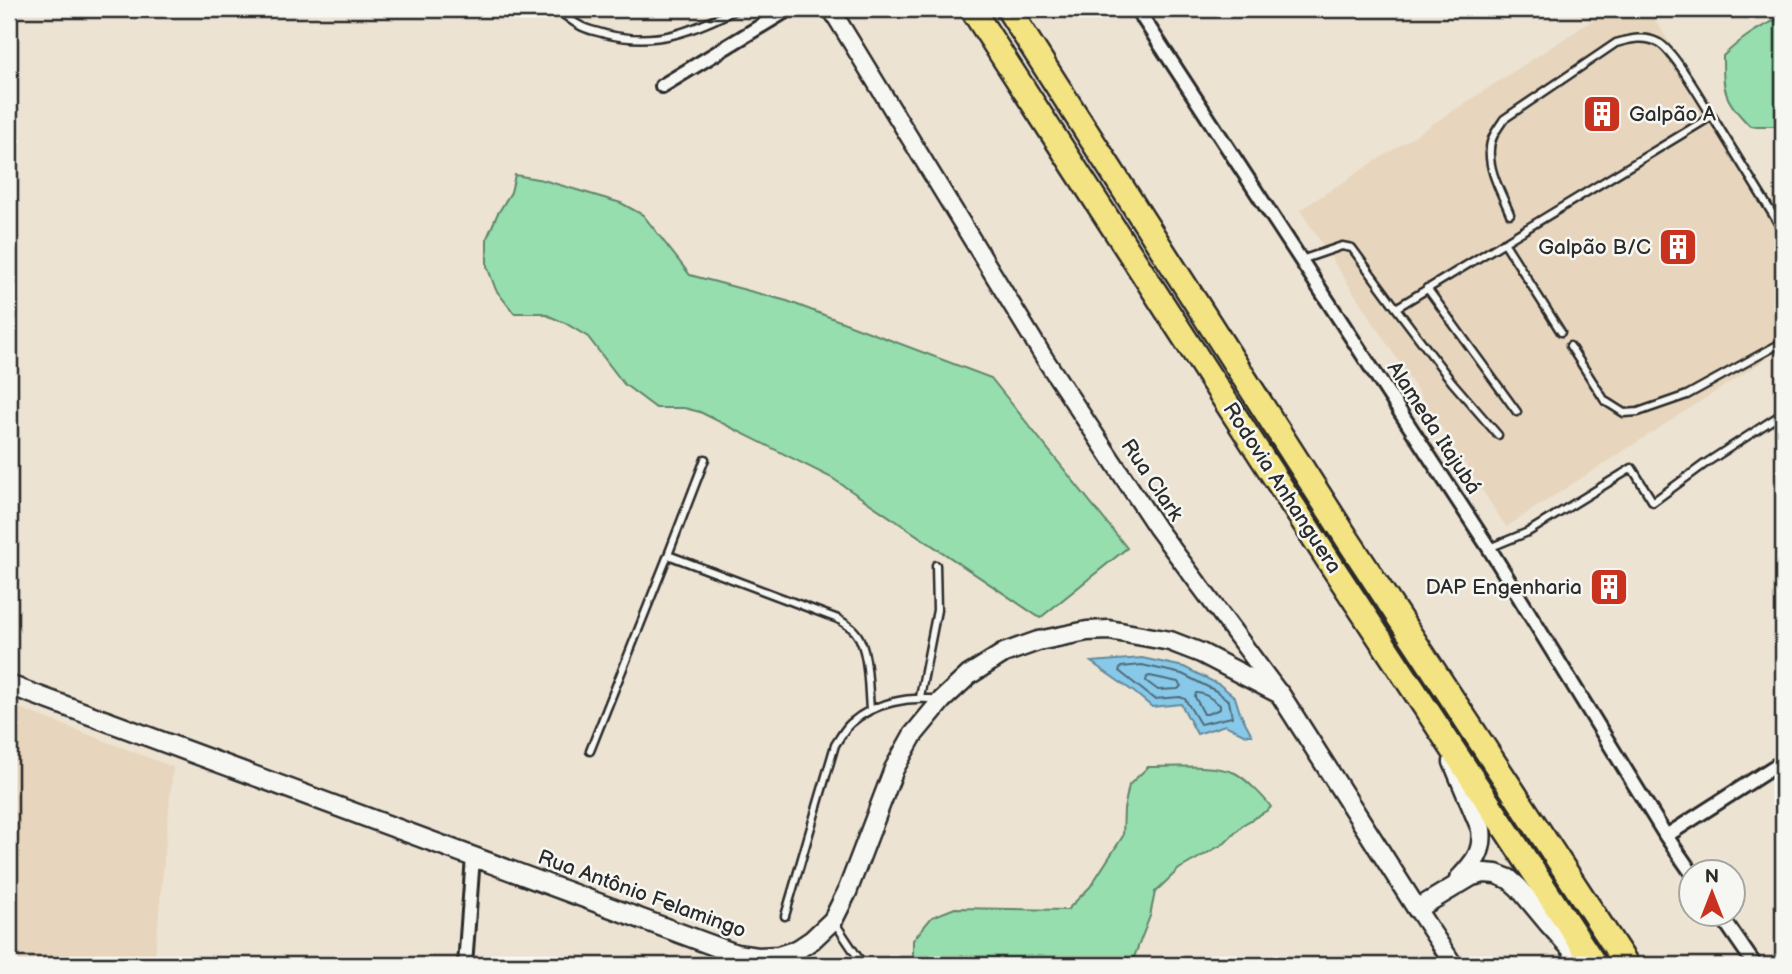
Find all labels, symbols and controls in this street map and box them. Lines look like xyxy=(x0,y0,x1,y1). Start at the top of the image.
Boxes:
building icon: Galpão A xyxy=(1581,93,1623,135)
place label: Galpão A xyxy=(1629,102,1716,127)
building icon: Galpão B/C xyxy=(1657,226,1699,268)
place label: Galpão B/C xyxy=(1538,235,1651,260)
street label: Alameda Itajubá xyxy=(1382,357,1486,499)
street label: Rodovia Anhanguera xyxy=(1217,398,1347,578)
street label: Rua Clark xyxy=(1116,434,1189,526)
building icon: DAP Engenharia xyxy=(1588,566,1630,608)
place label: DAP Engenharia xyxy=(1426,575,1582,600)
street label: Rua Antônio Felamingo xyxy=(534,845,750,943)
north arrow xyxy=(1676,858,1746,928)
text: N xyxy=(1705,866,1719,889)

